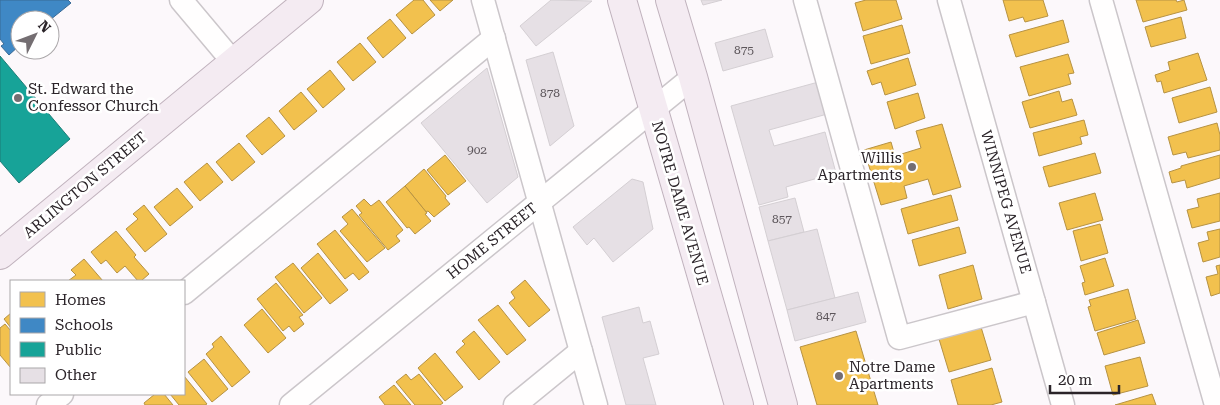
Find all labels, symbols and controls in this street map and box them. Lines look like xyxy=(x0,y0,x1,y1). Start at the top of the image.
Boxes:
north arrow xyxy=(10,10,60,60)
text: N xyxy=(35,17,54,36)
house number: 875 xyxy=(734,43,754,57)
place label: St. Edward the Confessor Church xyxy=(28,80,159,115)
house number: 878 xyxy=(540,86,560,100)
marker: St. Edward the Confessor Church xyxy=(12,92,24,104)
street label: NOTRE DAME AVENUE xyxy=(648,119,712,287)
street label: ARLINGTON STREET xyxy=(20,128,150,242)
street label: WINNIPEG AVENUE xyxy=(977,128,1035,276)
house number: 902 xyxy=(467,143,487,157)
place label: Willis Apartments xyxy=(818,149,902,184)
marker: Willis Apartments xyxy=(906,161,918,173)
street label: HOME STREET xyxy=(443,199,541,283)
house number: 857 xyxy=(772,212,792,226)
legend xyxy=(10,280,185,395)
text: Homes xyxy=(55,291,106,309)
house number: 847 xyxy=(816,309,836,323)
text: Schools xyxy=(55,316,113,334)
text: Public xyxy=(55,341,102,359)
place label: Notre Dame Apartments xyxy=(849,358,935,393)
scale bar xyxy=(1050,362,1119,394)
text: Other xyxy=(55,366,97,384)
marker: Notre Dame Apartments xyxy=(833,370,845,382)
text: 20 m xyxy=(1058,371,1093,389)

